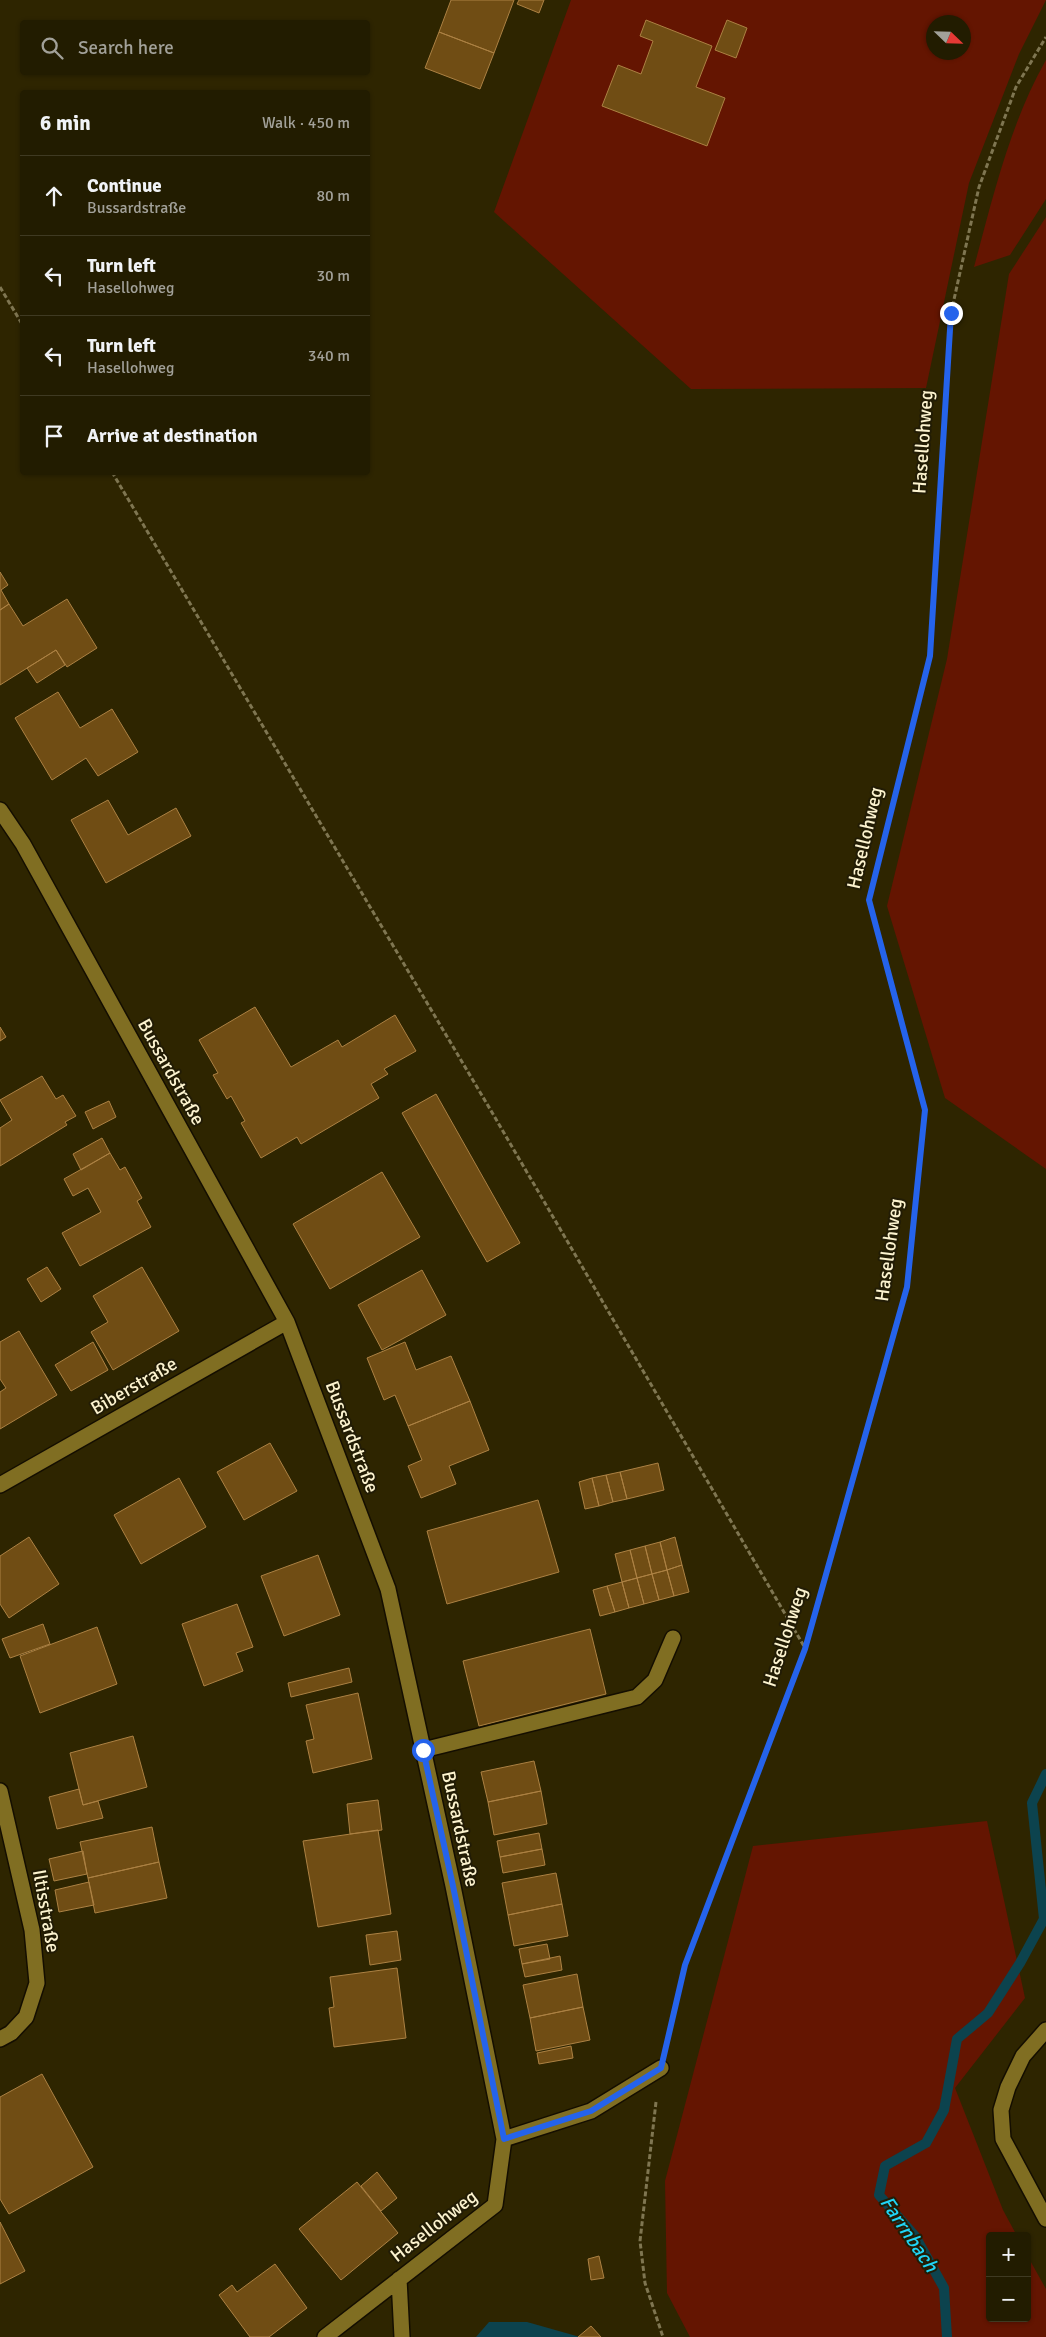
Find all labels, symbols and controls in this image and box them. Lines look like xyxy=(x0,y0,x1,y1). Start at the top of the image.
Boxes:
north arrow xyxy=(926,15,971,60)
search box xyxy=(20,20,370,75)
icon: search xyxy=(38,34,66,62)
text: Search here xyxy=(78,36,174,60)
text: 6 min xyxy=(40,110,91,136)
text: Walk · 450 m xyxy=(262,113,350,133)
text: Continue xyxy=(87,174,162,198)
icon: ahead xyxy=(40,182,68,210)
text: 80 m xyxy=(316,186,350,206)
text: Bussardstraße xyxy=(87,198,186,218)
text: Turn left xyxy=(87,254,156,278)
icon: left xyxy=(40,262,68,290)
text: 30 m xyxy=(316,266,350,286)
text: Hasellohweg xyxy=(87,278,175,298)
route end xyxy=(940,302,963,325)
text: Turn left xyxy=(87,334,156,358)
icon: left xyxy=(40,342,68,370)
text: 340 m xyxy=(308,346,350,366)
text: Hasellohweg xyxy=(87,358,175,378)
street label: Hasellohweg xyxy=(907,389,939,495)
icon: arrive xyxy=(40,422,68,450)
text: Arrive at destination xyxy=(87,424,258,448)
street label: Hasellohweg xyxy=(842,785,888,891)
street label: Bussardstraße xyxy=(132,1015,210,1129)
street label: Hasellohweg xyxy=(870,1197,908,1303)
street label: Biberstraße xyxy=(86,1352,182,1420)
street label: Bussardstraße xyxy=(320,1378,384,1496)
street label: Hasellohweg xyxy=(758,1584,812,1690)
route start xyxy=(412,1739,435,1762)
street label: Bussardstraße xyxy=(436,1769,484,1889)
street label: Iltisstraße xyxy=(27,1868,65,1954)
street label: Hasellohweg xyxy=(386,2185,482,2267)
water label: Farrnbach xyxy=(874,2191,944,2278)
map controls xyxy=(986,2232,1031,2322)
button: + xyxy=(986,2232,1031,2277)
button: − xyxy=(986,2277,1031,2322)

